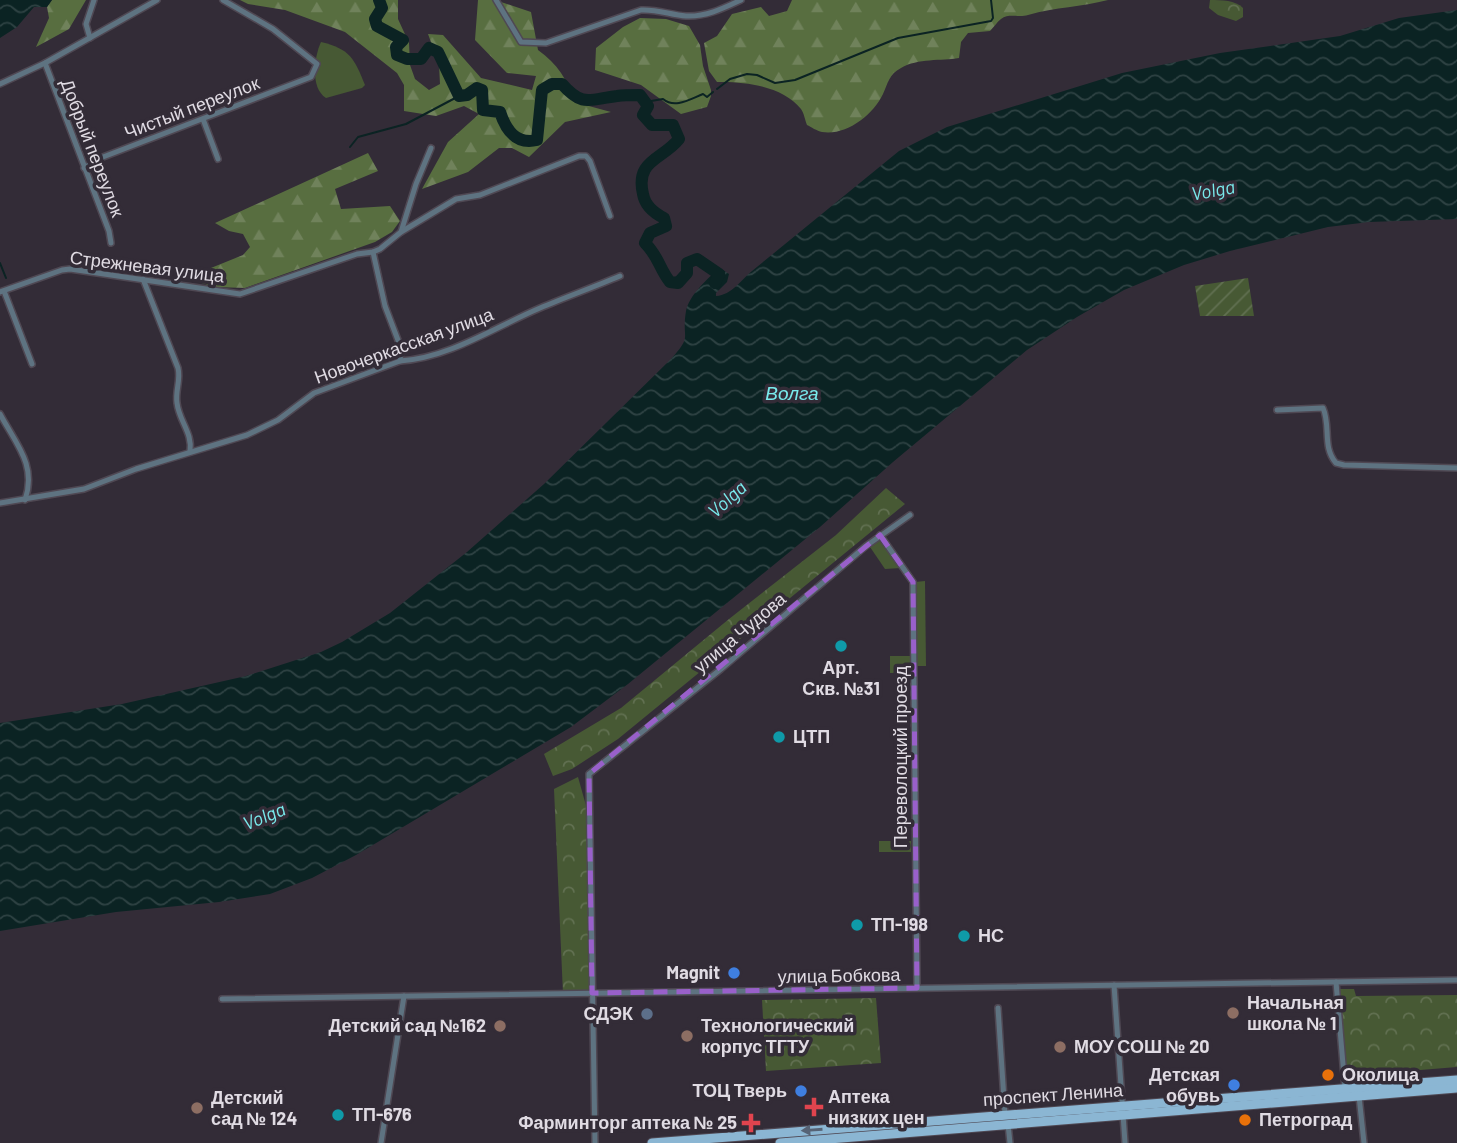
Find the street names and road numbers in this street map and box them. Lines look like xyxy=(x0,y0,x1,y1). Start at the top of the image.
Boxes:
street label: Чистый переулок xyxy=(121,71,262,143)
street label: Добрый переулок xyxy=(56,76,129,220)
street label: Стрежневая улица xyxy=(69,246,226,287)
street label: Новочеркасская улица xyxy=(311,302,497,388)
street label: улица Чудова xyxy=(689,587,791,677)
street label: Переволоцкий проезд xyxy=(889,665,911,848)
street label: улица Бобкова xyxy=(777,963,901,987)
street label: проспект Ленина xyxy=(982,1078,1125,1110)

